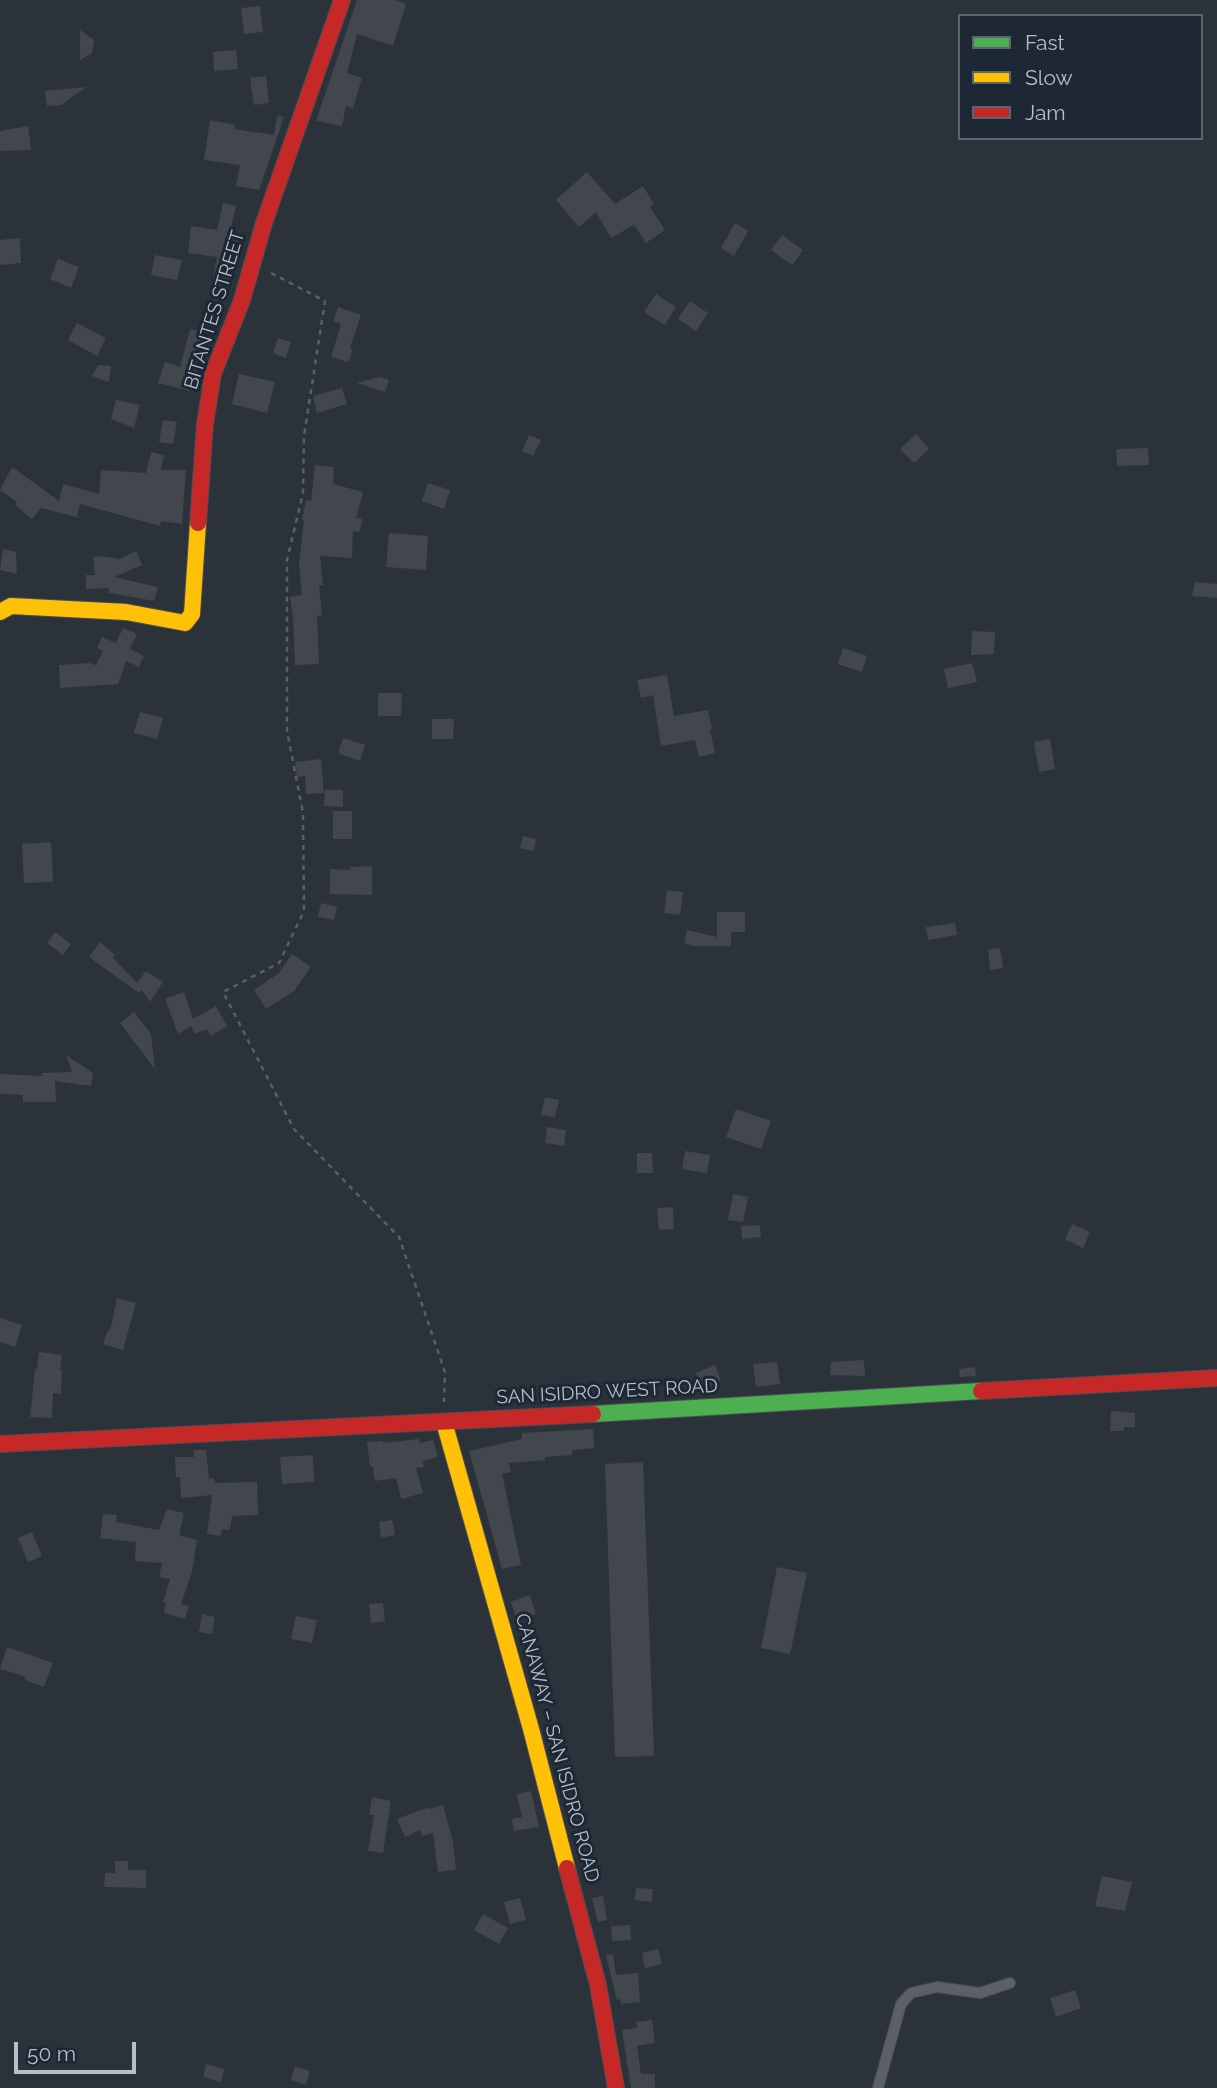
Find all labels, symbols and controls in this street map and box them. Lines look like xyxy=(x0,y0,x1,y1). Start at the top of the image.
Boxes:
legend xyxy=(958,14,1203,140)
text: Fast xyxy=(1025,30,1065,55)
text: Slow xyxy=(1025,65,1073,90)
text: Jam xyxy=(1025,100,1066,125)
street label: BITANTES STREET xyxy=(180,228,250,392)
street label: SAN ISIDRO WEST ROAD xyxy=(496,1375,718,1409)
street label: CANAWAY – SAN ISIDRO ROAD xyxy=(510,1611,604,1885)
scale bar xyxy=(18,2028,140,2072)
text: 50 m xyxy=(27,2041,76,2066)

